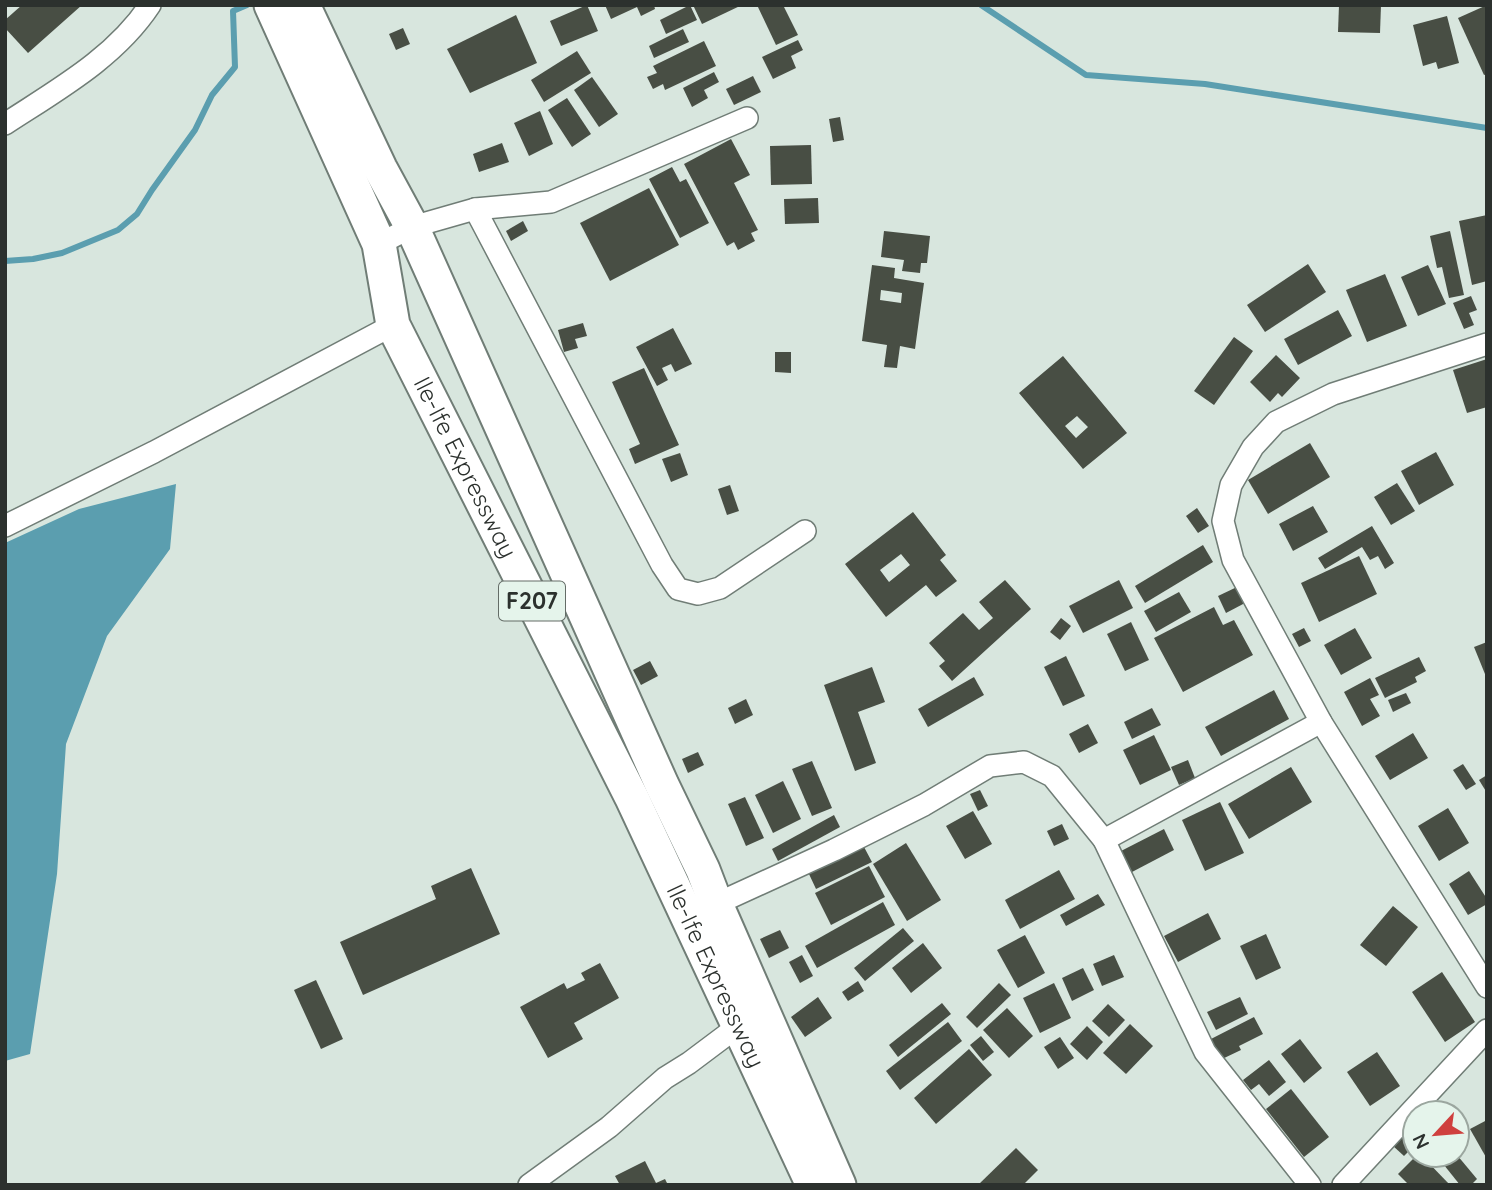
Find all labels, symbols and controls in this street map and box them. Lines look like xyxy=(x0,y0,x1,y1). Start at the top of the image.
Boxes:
street label: Ile-Ife Expressway xyxy=(408,371,524,563)
road number: F207 xyxy=(499,582,565,621)
street label: Ile-Ife Expressway xyxy=(660,879,772,1072)
north arrow xyxy=(1401,1099,1471,1169)
text: N xyxy=(1407,1130,1435,1153)

